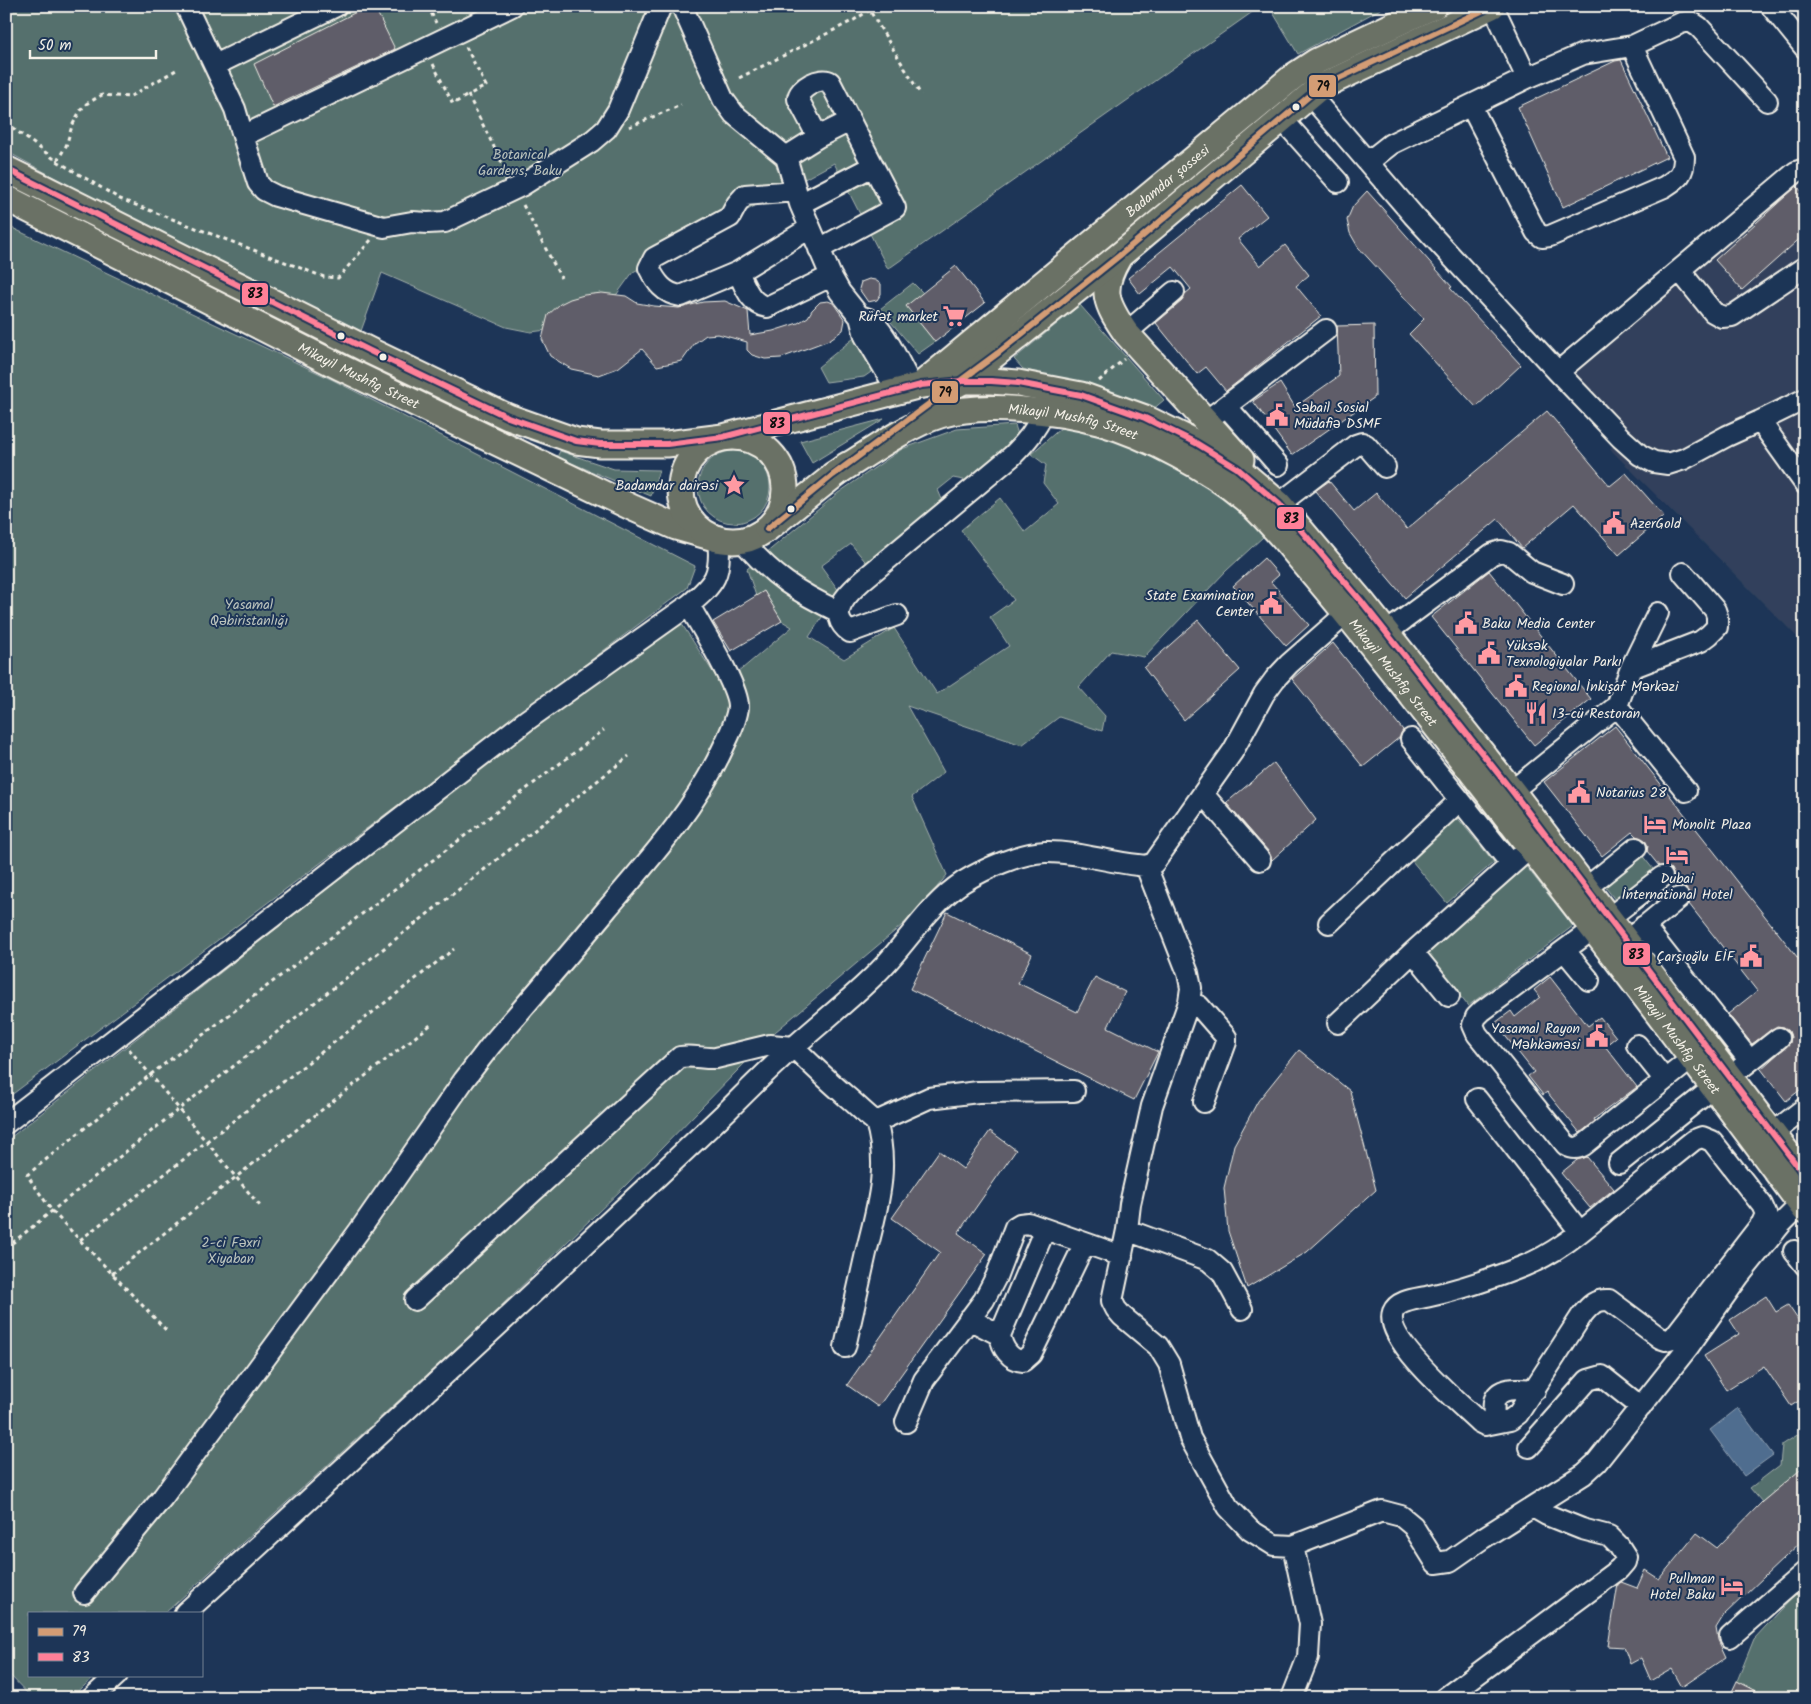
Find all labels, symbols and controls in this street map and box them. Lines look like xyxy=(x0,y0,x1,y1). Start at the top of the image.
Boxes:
scale bar xyxy=(30,28,156,60)
text: 50 m xyxy=(38,34,72,58)
line badge: 79 xyxy=(1308,74,1337,98)
text: 79 xyxy=(1316,76,1330,98)
unlabelled marker xyxy=(1291,102,1301,112)
street label: Badamdar şossesi xyxy=(1121,140,1216,223)
park label: Botanical Gardens, Baku xyxy=(478,144,562,182)
line badge: 83 xyxy=(241,282,269,306)
text: 83 xyxy=(247,283,263,305)
supermarket icon: Rüfət market xyxy=(941,303,967,329)
place label: Rüfət market xyxy=(858,306,939,328)
unlabelled marker xyxy=(336,331,346,341)
street label: Mikayil Mushfig Street xyxy=(294,337,423,416)
unlabelled marker xyxy=(378,352,388,362)
line badge: 79 xyxy=(931,380,959,404)
text: 79 xyxy=(938,382,952,404)
place label: Səbail Sosial Müdafiə DSMF xyxy=(1294,397,1383,435)
street label: Mikayil Mushfig Street xyxy=(1007,399,1142,447)
public building icon: Səbail Sosial Müdafiə DSMF xyxy=(1264,402,1290,428)
line badge: 83 xyxy=(762,411,791,435)
text: 83 xyxy=(769,413,785,435)
place icon: Badamdar dairəsi xyxy=(721,472,747,498)
place label: Badamdar dairəsi xyxy=(615,475,719,497)
unlabelled marker xyxy=(786,504,796,514)
line badge: 83 xyxy=(1276,506,1305,530)
text: 83 xyxy=(1283,508,1299,530)
public building icon: AzerGold xyxy=(1601,510,1627,536)
place label: AzerGold xyxy=(1630,513,1682,535)
place label: State Examination Center xyxy=(1145,585,1255,623)
public building icon: State Examination Center xyxy=(1258,590,1284,616)
park label: Yasamal Qəbiristanlığı xyxy=(210,594,288,632)
public building icon: Baku Media Center xyxy=(1453,610,1479,636)
place label: Baku Media Center xyxy=(1482,613,1596,635)
street label: Mikayil Mushfig Street xyxy=(1342,614,1443,732)
place label: Yüksək Texnologiyalar Parkı xyxy=(1506,635,1622,673)
public building icon: Yüksək Texnologiyalar Parkı xyxy=(1476,640,1502,666)
public building icon: Regional İnkişaf Mərkəzi xyxy=(1503,673,1529,699)
place label: Regional İnkişaf Mərkəzi xyxy=(1532,676,1679,698)
restaurant icon: 13-cü Restoran xyxy=(1523,700,1549,726)
place label: 13-cü Restoran xyxy=(1552,703,1640,725)
public building icon: Notarius 28 xyxy=(1566,779,1592,805)
place label: Notarius 28 xyxy=(1596,782,1667,804)
hotel icon: Monolit Plaza xyxy=(1642,811,1668,837)
place label: Monolit Plaza xyxy=(1672,814,1751,836)
hotel icon: Dubai İnternational Hotel xyxy=(1664,842,1690,868)
place label: Dubai İnternational Hotel xyxy=(1621,868,1733,906)
line badge: 83 xyxy=(1622,942,1651,966)
public building icon: Çarşıoğlu EİF xyxy=(1738,943,1764,969)
text: 83 xyxy=(1628,944,1644,966)
place label: Çarşıoğlu EİF xyxy=(1656,946,1736,968)
street label: Mikayil Mushfig Street xyxy=(1628,980,1726,1100)
place label: Yasamal Rayon Məhkəməsi xyxy=(1491,1018,1581,1056)
public building icon: Yasamal Rayon Məhkəməsi xyxy=(1584,1023,1610,1049)
park label: 2-ci Fəxri Xiyaban xyxy=(202,1232,261,1270)
place label: Pullman Hotel Baku xyxy=(1650,1568,1715,1606)
hotel icon: Pullman Hotel Baku xyxy=(1719,1573,1745,1599)
legend xyxy=(28,1612,202,1676)
text: 79 xyxy=(72,1620,87,1644)
text: 83 xyxy=(72,1646,90,1670)

